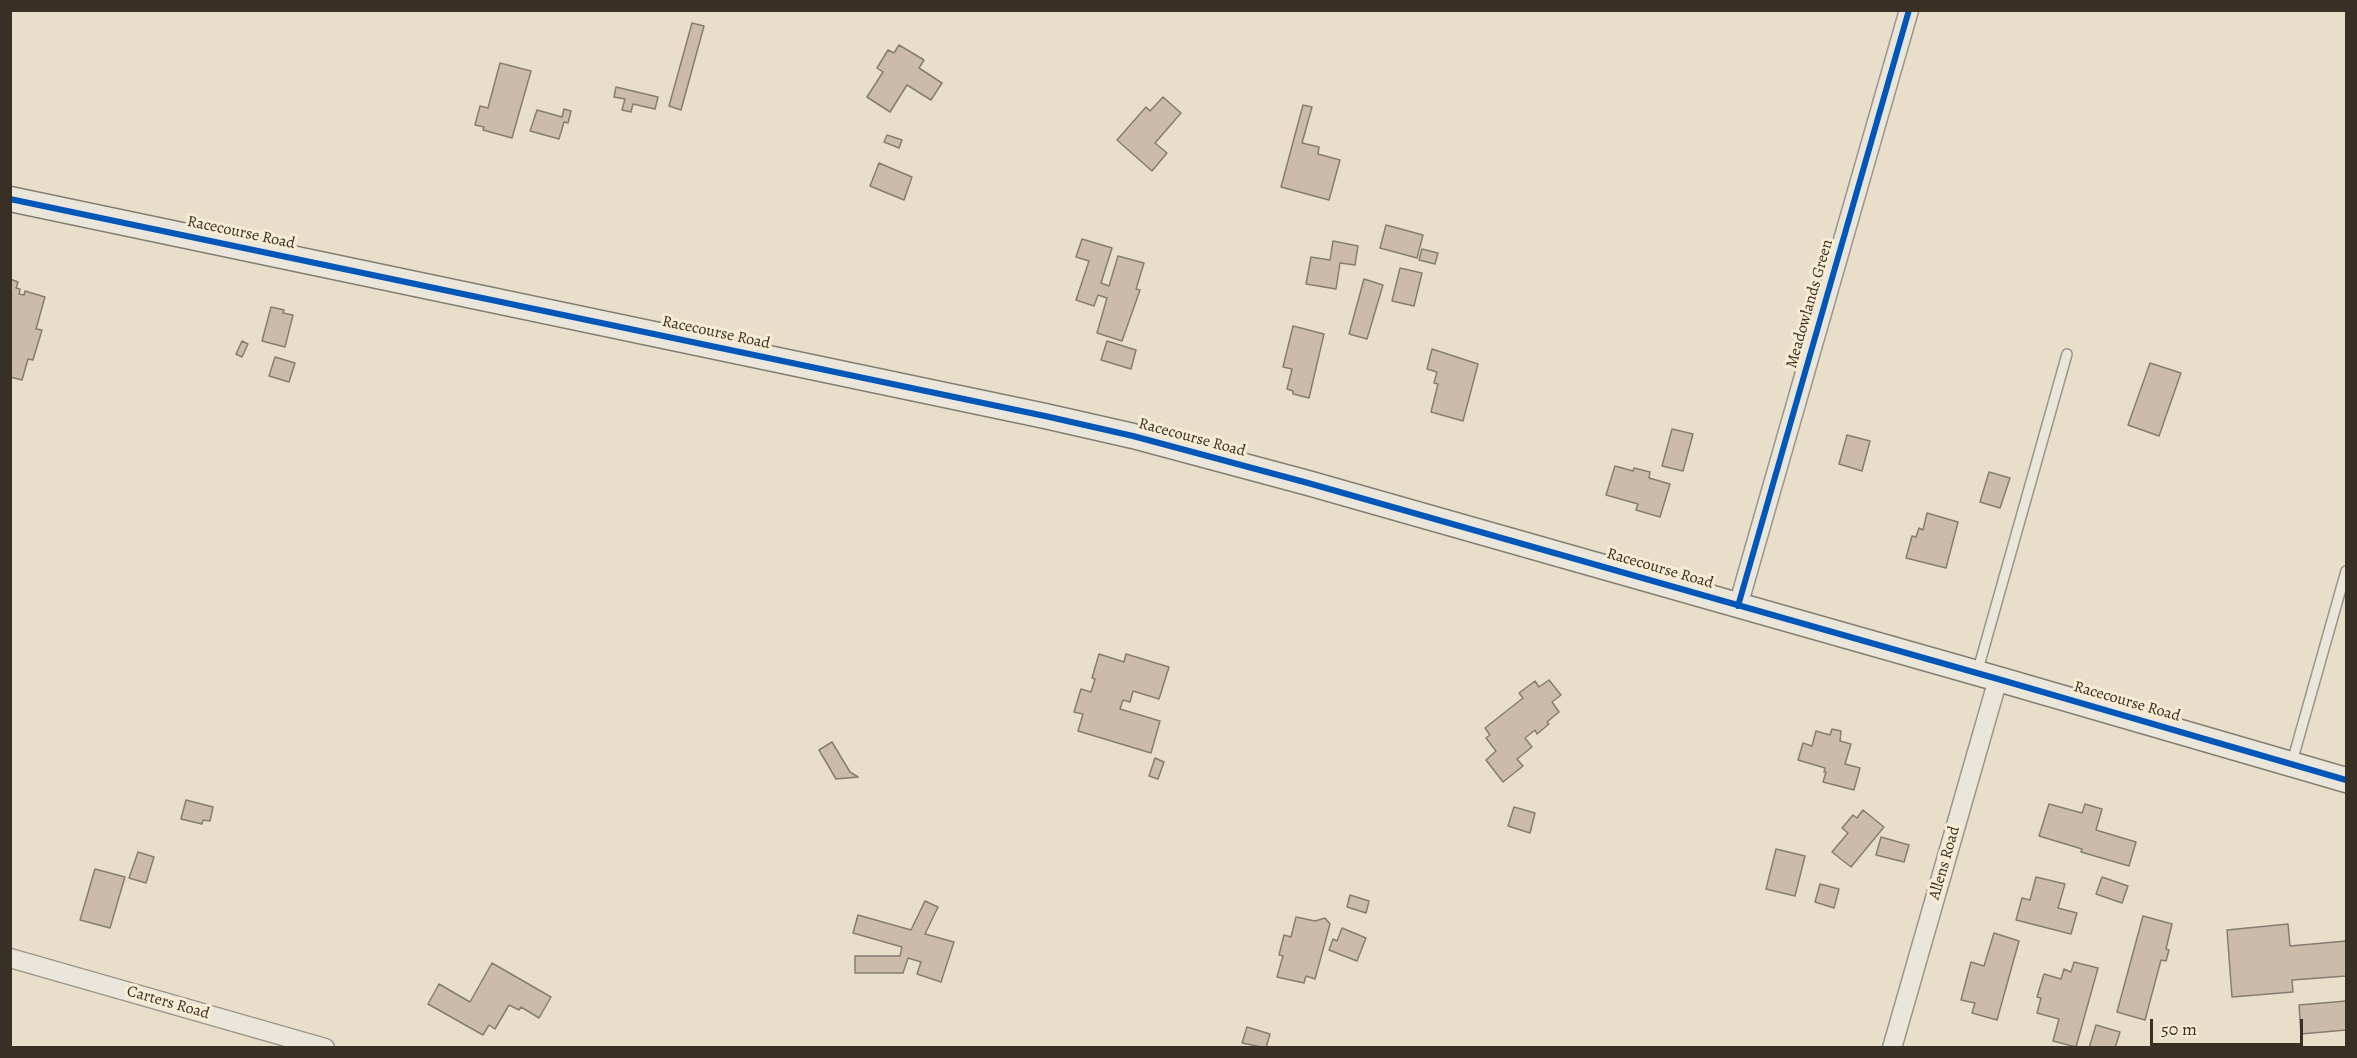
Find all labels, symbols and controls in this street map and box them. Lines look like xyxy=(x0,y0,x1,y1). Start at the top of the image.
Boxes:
street label: Racecourse Road xyxy=(185,212,297,254)
street label: Meadowlands Green xyxy=(1782,237,1838,371)
street label: Racecourse Road xyxy=(660,312,772,354)
street label: Racecourse Road xyxy=(1136,414,1248,462)
street label: Racecourse Road xyxy=(1604,545,1716,593)
street label: Racecourse Road xyxy=(2071,678,2183,726)
street label: Allens Road xyxy=(1925,824,1965,902)
street label: Carters Road xyxy=(124,982,212,1024)
scale bar xyxy=(2153,1007,2306,1045)
text: 50 m xyxy=(2161,1017,2197,1041)

